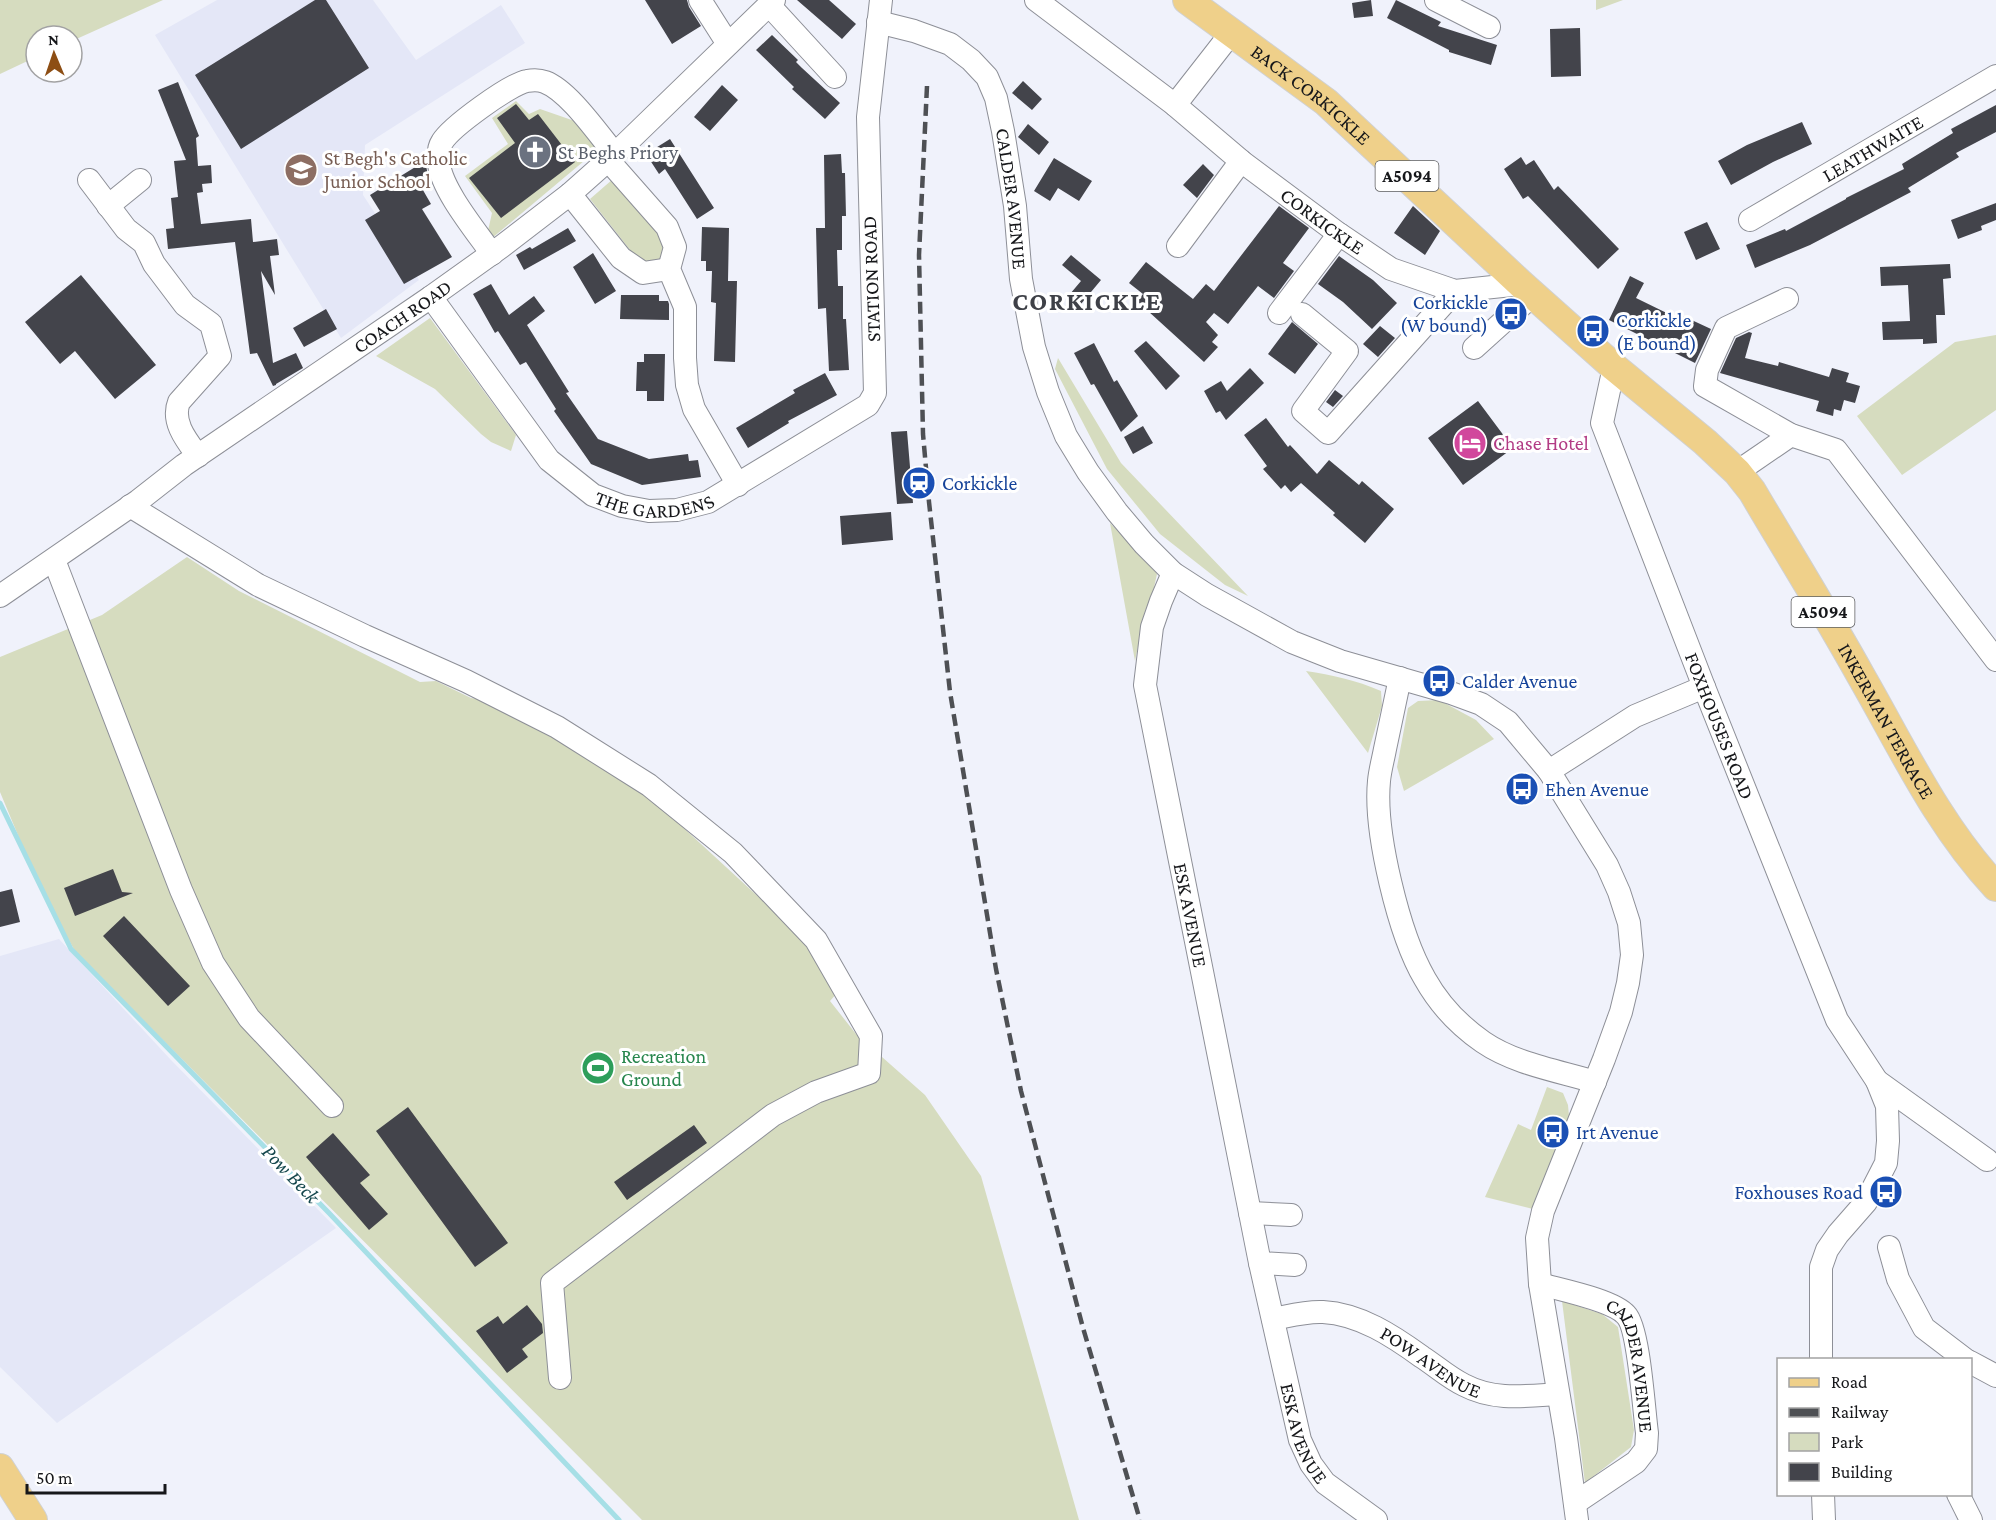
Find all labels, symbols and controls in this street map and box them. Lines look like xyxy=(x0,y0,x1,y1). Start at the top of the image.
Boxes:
north arrow xyxy=(24,24,84,84)
text: N xyxy=(48,31,59,48)
street label: BACK CORKICKLE xyxy=(1247,40,1375,149)
street label: LEATHWAITE xyxy=(1819,110,1927,186)
street label: CALDER AVENUE xyxy=(992,126,1031,270)
church icon: St Beghs Priory xyxy=(517,134,553,170)
place label: St Beghs Priory xyxy=(558,141,679,164)
place label: St Begh's Catholic Junior School xyxy=(322,147,468,193)
school or university icon: St Begh's Catholic Junior School xyxy=(283,152,319,188)
road number: A5094 xyxy=(1376,161,1438,191)
street label: CORKICKLE xyxy=(1276,183,1368,259)
street label: STATION ROAD xyxy=(858,216,884,342)
street label: COACH ROAD xyxy=(349,275,456,358)
district label: CORKICKLE xyxy=(1012,287,1162,316)
place label: Corkickle (W bound) xyxy=(1400,291,1488,337)
bus stop icon: Corkickle (W bound) xyxy=(1493,296,1529,332)
place label: Corkickle (E bound) xyxy=(1616,309,1697,355)
bus stop icon: Corkickle (E bound) xyxy=(1575,313,1611,349)
hotel icon: Chase Hotel xyxy=(1452,425,1488,461)
place label: Chase Hotel xyxy=(1493,432,1589,454)
station icon: Corkickle xyxy=(901,465,937,501)
place label: Corkickle xyxy=(942,472,1017,494)
street label: THE GARDENS xyxy=(592,486,718,522)
road number: A5094 xyxy=(1792,597,1854,627)
street label: INKERMAN TERRACE xyxy=(1834,639,1939,803)
street label: FOXHOUSES ROAD xyxy=(1681,649,1759,802)
bus stop icon: Calder Avenue xyxy=(1421,663,1457,699)
place label: Calder Avenue xyxy=(1462,670,1578,692)
bus stop icon: Ehen Avenue xyxy=(1504,771,1540,807)
place label: Ehen Avenue xyxy=(1545,778,1649,800)
street label: ESK AVENUE xyxy=(1170,861,1212,969)
place label: Recreation Ground xyxy=(621,1045,706,1090)
sports icon: Recreation Ground xyxy=(580,1050,616,1086)
bus stop icon: Irt Avenue xyxy=(1535,1114,1571,1150)
place label: Irt Avenue xyxy=(1576,1121,1659,1143)
water label: Pow Beck xyxy=(257,1140,325,1209)
bus stop icon: Foxhouses Road xyxy=(1868,1174,1904,1210)
place label: Foxhouses Road xyxy=(1734,1181,1863,1203)
street label: CALDER AVENUE xyxy=(1603,1293,1658,1434)
street label: POW AVENUE xyxy=(1377,1321,1484,1402)
legend xyxy=(1777,1358,1972,1496)
text: Road xyxy=(1831,1372,1868,1392)
street label: ESK AVENUE xyxy=(1276,1381,1333,1488)
text: Railway xyxy=(1831,1402,1889,1422)
text: Park xyxy=(1831,1432,1863,1452)
scale bar xyxy=(27,1457,165,1495)
text: Building xyxy=(1831,1462,1893,1482)
text: 50 m xyxy=(36,1468,73,1488)

